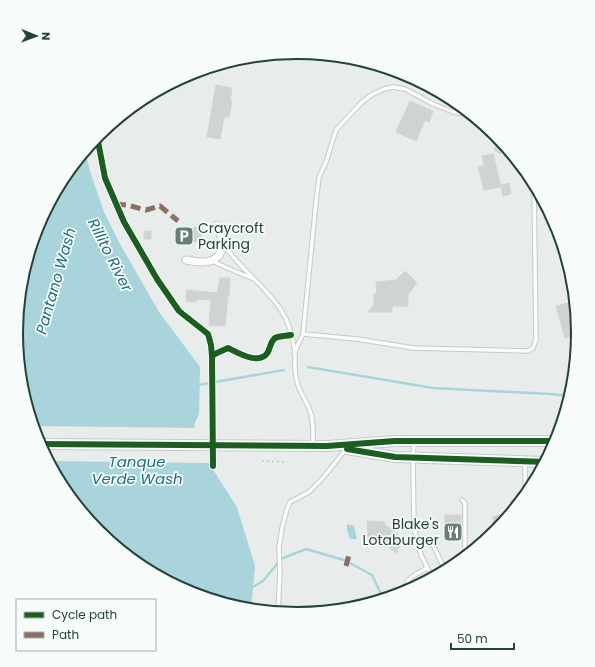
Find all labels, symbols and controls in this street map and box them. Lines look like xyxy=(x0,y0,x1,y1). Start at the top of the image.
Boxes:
north arrow xyxy=(16,16,56,56)
text: N xyxy=(38,32,54,40)
water label: Rillito River xyxy=(83,215,138,295)
place label: Craycroft Parking xyxy=(198,218,264,254)
water label: Pantano Wash xyxy=(30,225,81,337)
parking icon: Craycroft Parking xyxy=(173,225,195,247)
water label: Tanque Verde Wash xyxy=(91,451,183,489)
place label: Blake's Lotaburger xyxy=(362,514,439,550)
restaurant icon: Blake's Lotaburger xyxy=(442,521,464,543)
legend xyxy=(16,599,156,651)
text: Cycle path xyxy=(52,606,117,623)
scale bar xyxy=(451,625,514,651)
text: Path xyxy=(52,626,79,643)
text: 50 m xyxy=(457,630,488,647)

